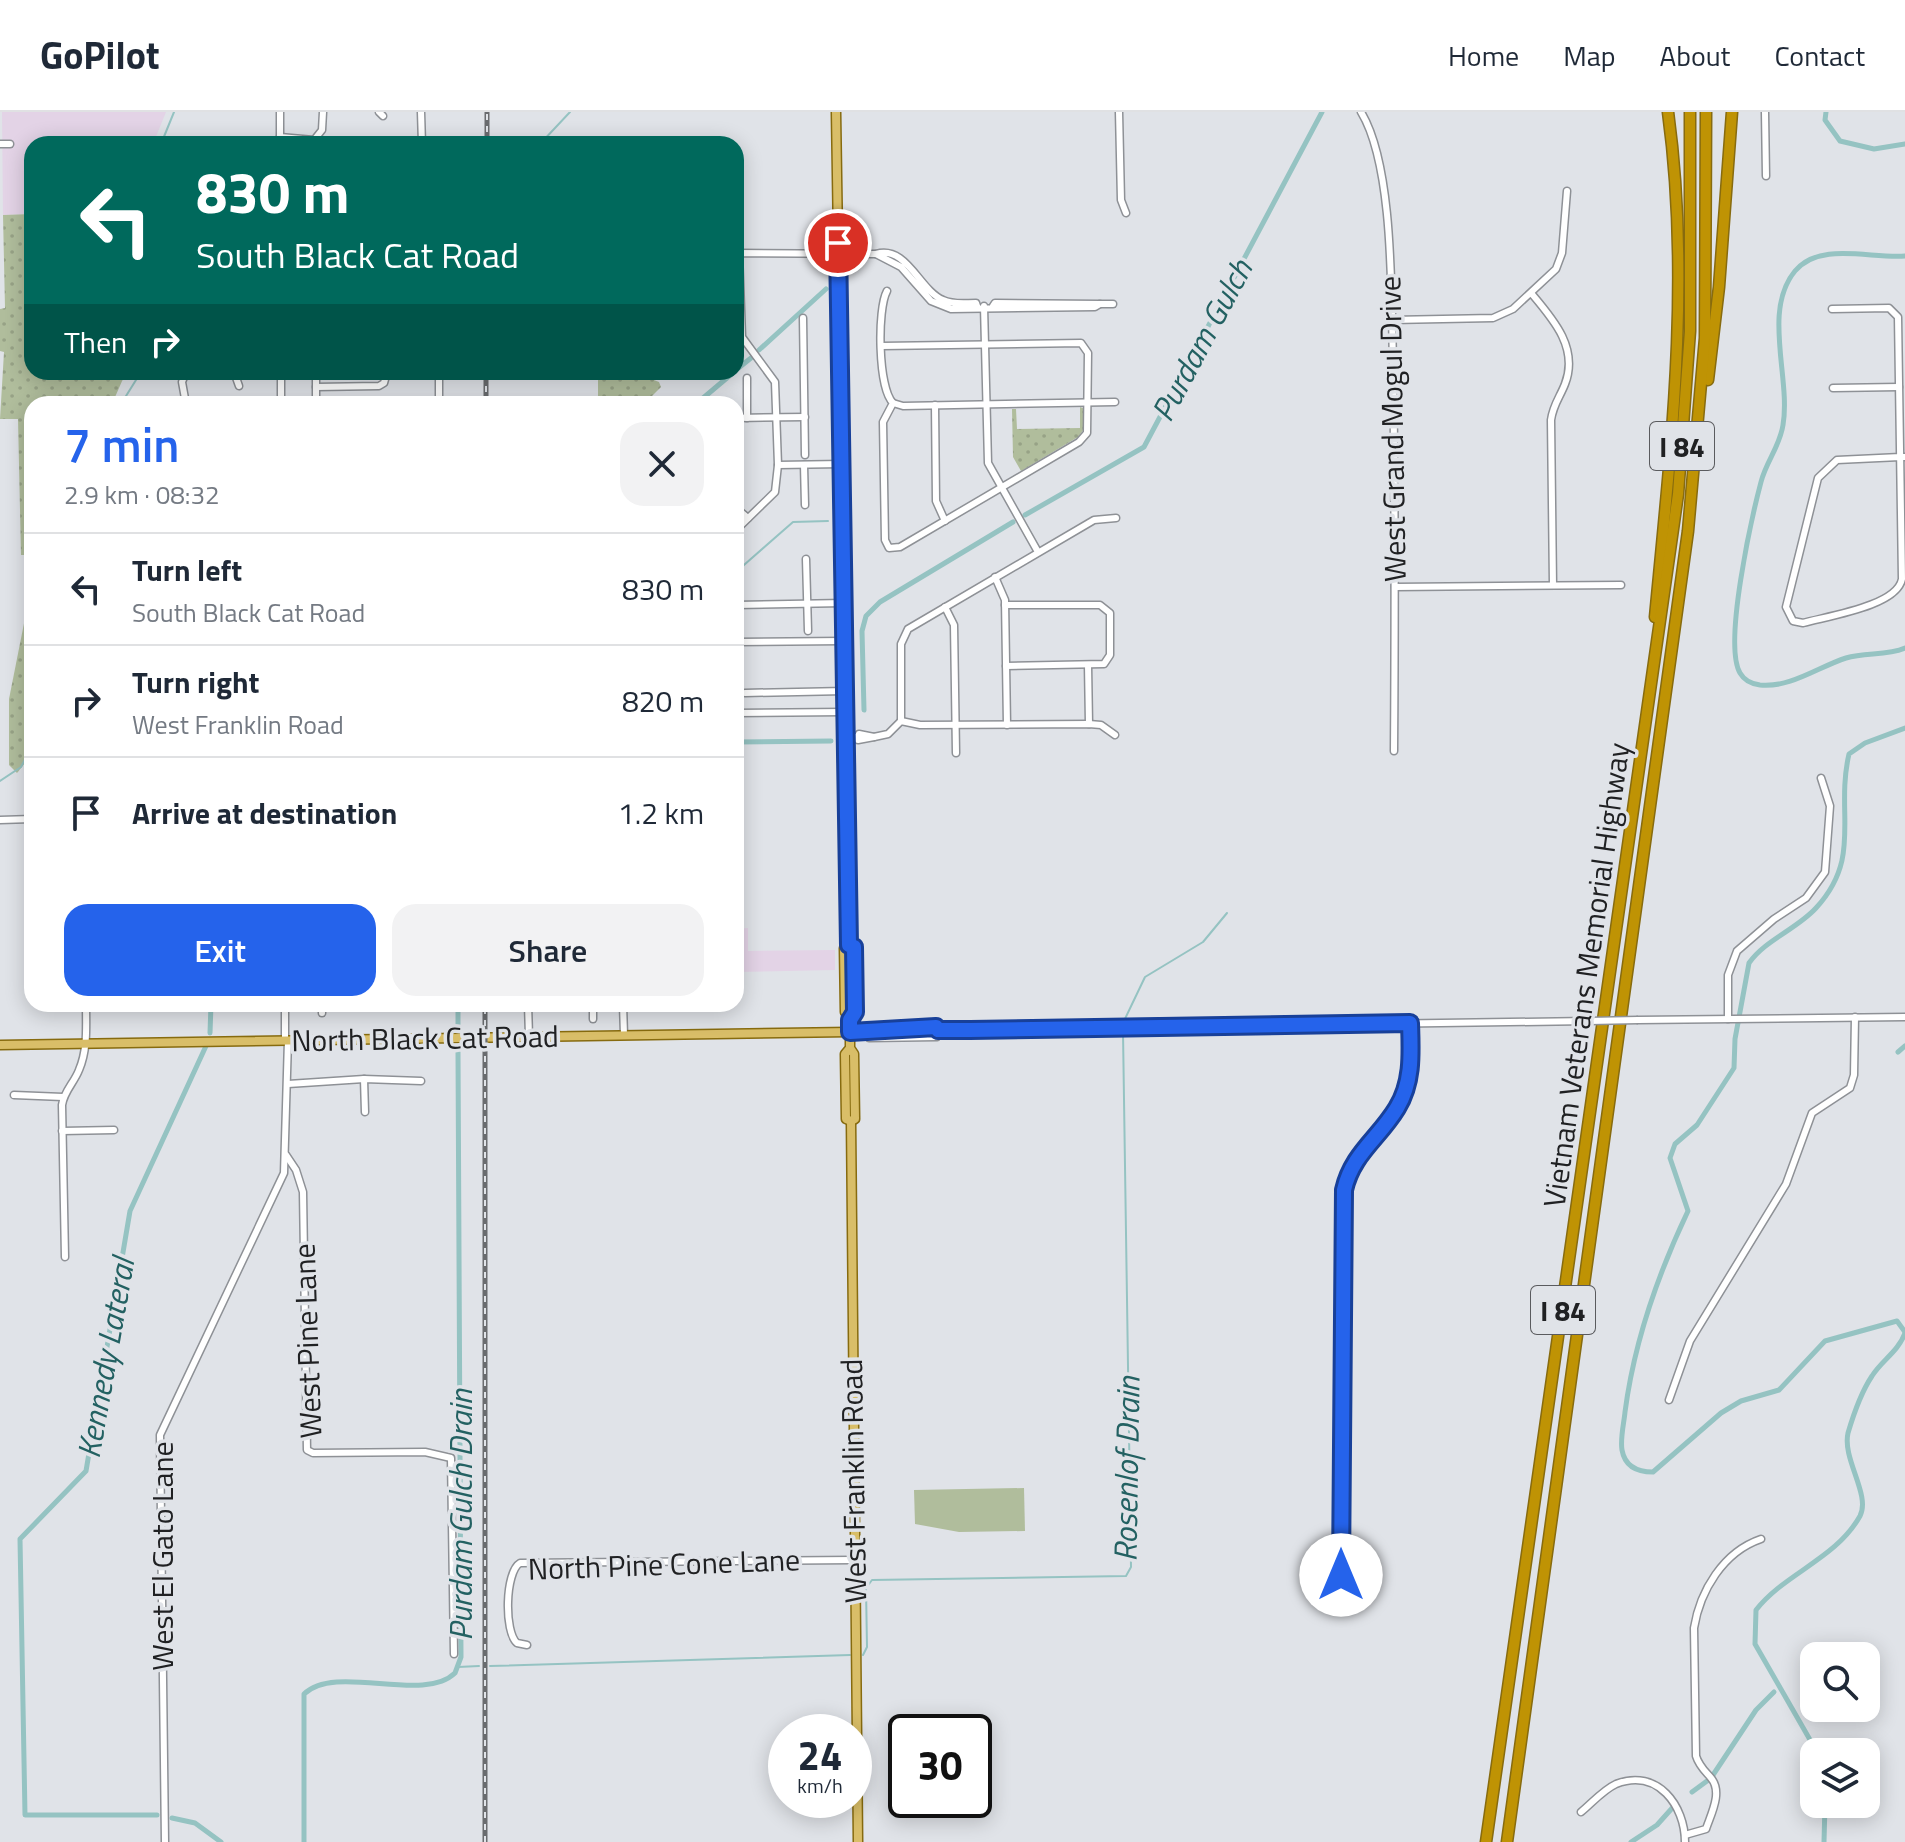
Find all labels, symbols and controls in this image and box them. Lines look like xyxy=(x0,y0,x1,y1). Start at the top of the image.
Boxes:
text: GoPilot xyxy=(40,26,160,84)
text: Home xyxy=(1448,34,1519,77)
text: Map xyxy=(1563,34,1616,77)
text: About xyxy=(1660,34,1730,77)
text: Contact xyxy=(1774,34,1865,77)
text: 830 m xyxy=(196,150,349,235)
icon: left xyxy=(64,168,168,272)
pin xyxy=(804,209,872,277)
icon: arrive xyxy=(816,221,860,265)
text: South Black Cat Road xyxy=(196,227,519,282)
water label: Purdam Gulch xyxy=(1138,250,1264,429)
street label: West Grand Mogul Drive xyxy=(1366,276,1418,582)
text: Then xyxy=(64,319,127,365)
icon: right xyxy=(143,320,187,364)
text: 7 min xyxy=(64,408,179,481)
button: close xyxy=(620,422,704,506)
road number: I 84 xyxy=(1650,422,1714,470)
text: 2.9 km · 08:32 xyxy=(64,475,220,514)
text: Turn left xyxy=(132,547,242,593)
text: 830 m xyxy=(622,566,704,612)
icon: left xyxy=(64,567,108,611)
text: South Black Cat Road xyxy=(132,593,365,632)
text: Turn right xyxy=(132,659,260,705)
text: 820 m xyxy=(622,678,704,724)
icon: right xyxy=(64,679,108,723)
text: West Franklin Road xyxy=(132,705,344,744)
street label: Vietnam Veterans Memorial Highway xyxy=(1531,740,1641,1210)
text: Arrive at destination xyxy=(132,790,397,836)
text: 1.2 km xyxy=(618,790,704,836)
icon: arrive xyxy=(64,791,108,835)
button: Exit xyxy=(64,904,376,996)
button: Share xyxy=(392,904,704,996)
street label: North Black Cat Road xyxy=(291,1013,559,1063)
street label: West Pine Lane xyxy=(281,1243,333,1439)
water label: Kennedy Lateral xyxy=(64,1251,147,1462)
road number: I 84 xyxy=(1531,1286,1595,1334)
street label: West Franklin Road xyxy=(828,1358,878,1604)
water label: Rosenlof Drain xyxy=(1100,1375,1152,1562)
water label: Purdam Gulch Drain xyxy=(436,1388,484,1641)
street label: West El Gato Lane xyxy=(139,1441,185,1671)
position arrow xyxy=(1299,1533,1383,1617)
street label: North Pine Cone Lane xyxy=(527,1536,801,1592)
map controls xyxy=(1800,1642,1880,1818)
button: search xyxy=(1800,1642,1880,1722)
speed limit sign: 30 xyxy=(888,1714,992,1818)
text: 24 xyxy=(798,1725,842,1786)
button: layers xyxy=(1800,1738,1880,1818)
text: km/h xyxy=(797,1770,843,1801)

